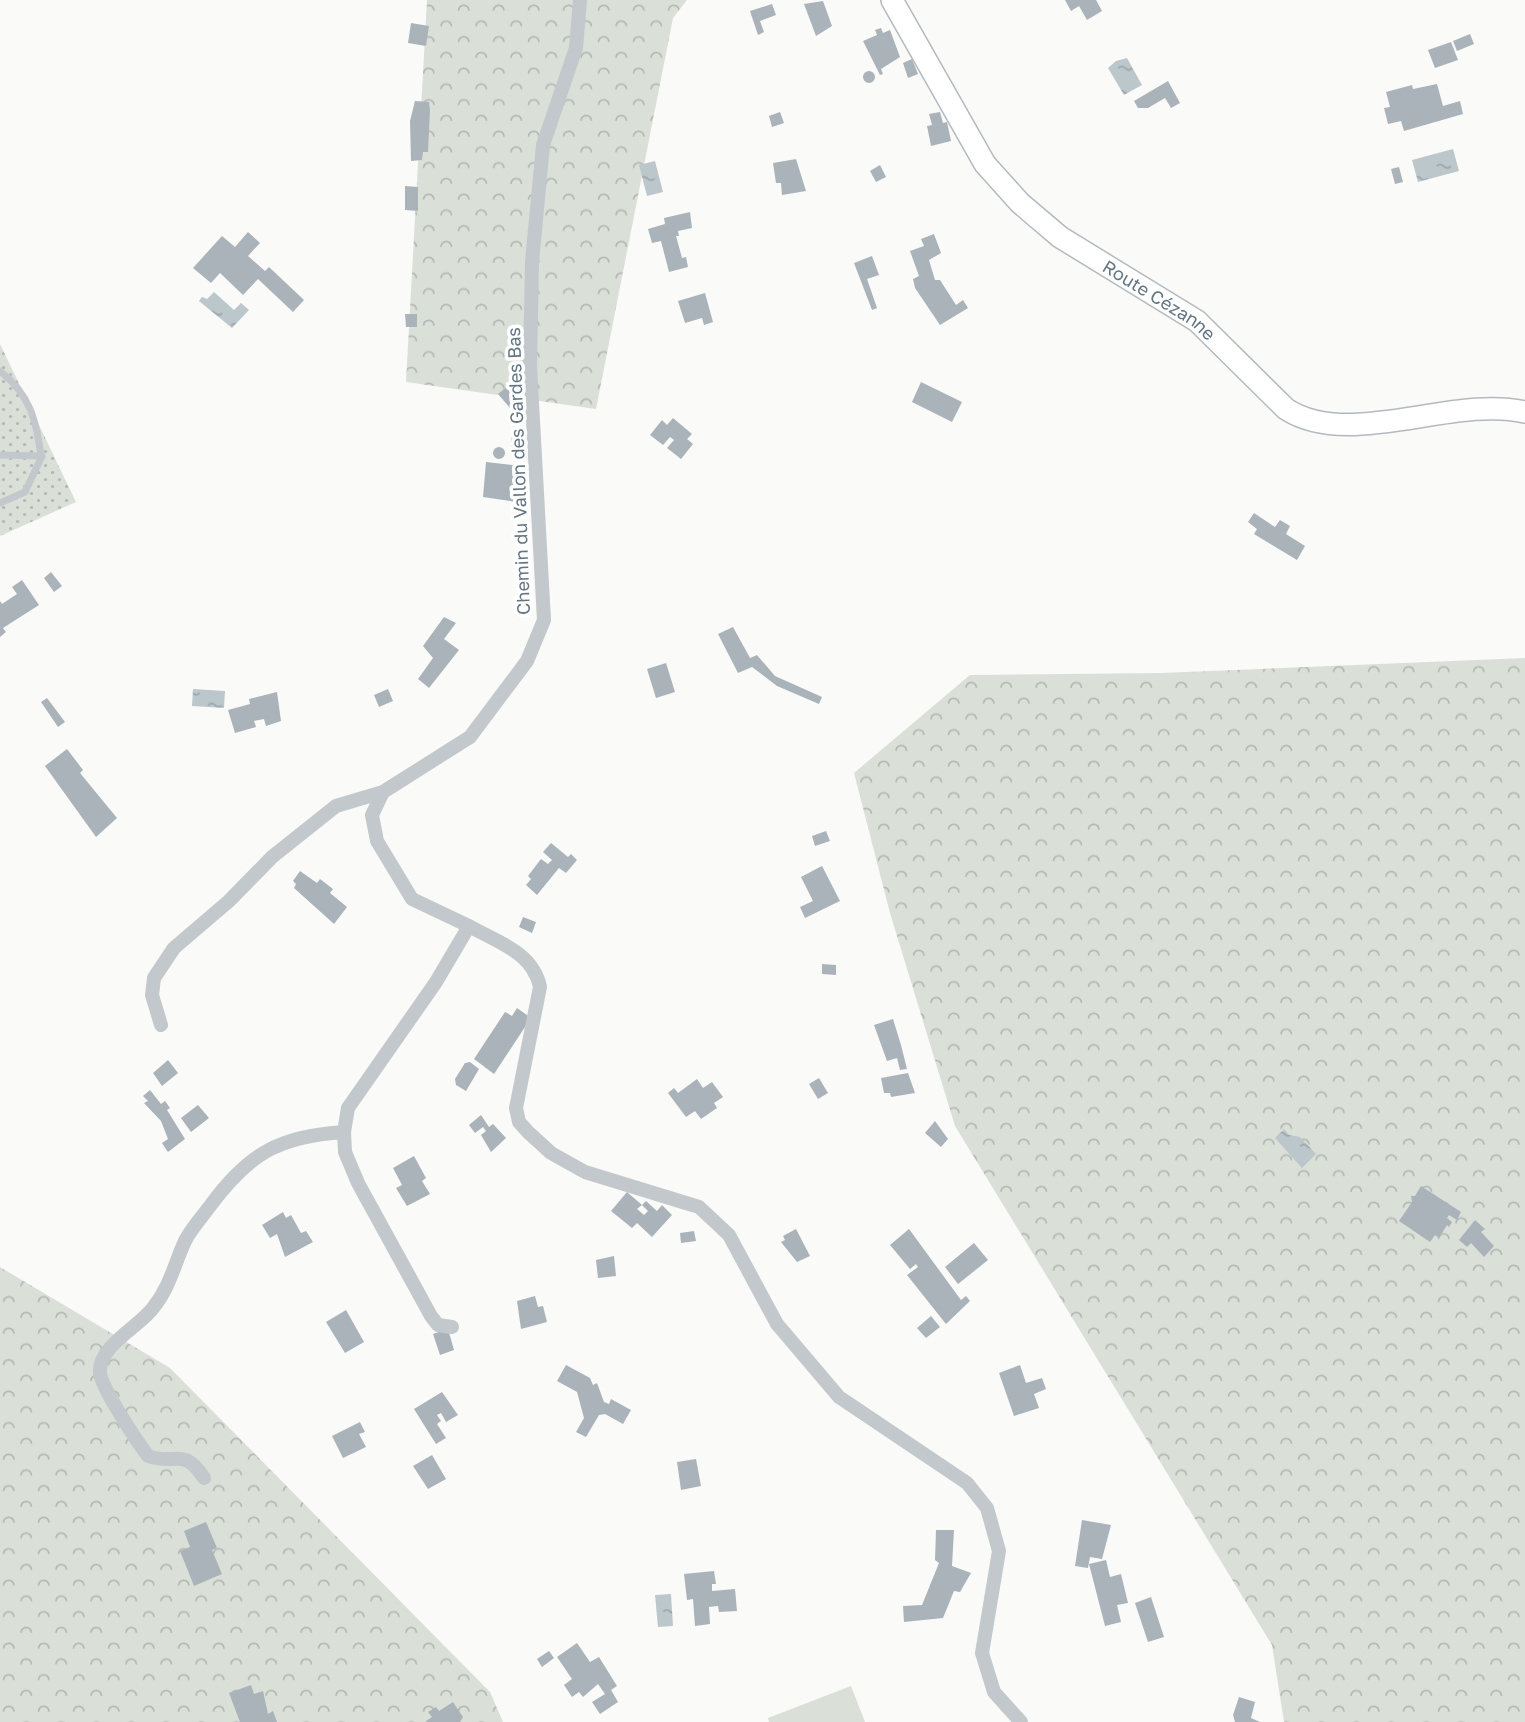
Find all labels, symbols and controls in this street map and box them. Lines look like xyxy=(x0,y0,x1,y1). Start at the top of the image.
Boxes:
street label: Route Cézanne xyxy=(1099,255,1220,344)
street label: Chemin du Vallon des Gardes Bas xyxy=(502,327,534,615)

